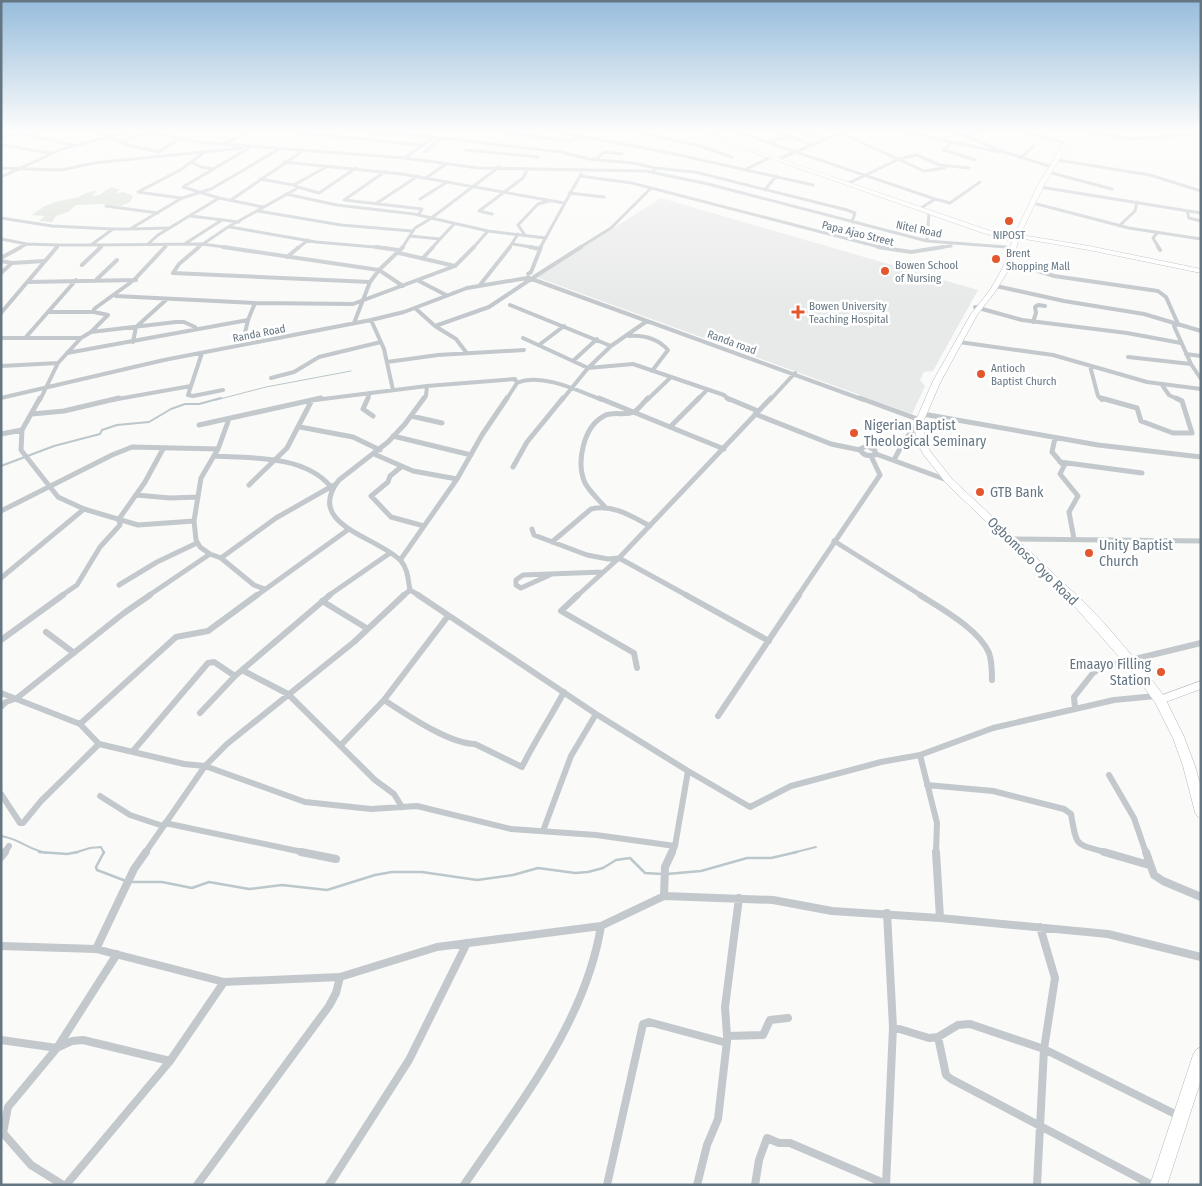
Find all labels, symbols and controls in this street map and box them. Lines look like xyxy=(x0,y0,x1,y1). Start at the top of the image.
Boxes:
marker: NIPOST xyxy=(1003,215,1015,227)
street label: Papa Ajao Street xyxy=(821,218,896,249)
street label: Nitel Road xyxy=(895,218,943,241)
place label: NIPOST xyxy=(993,229,1026,242)
place label: Brent Shopping Mall xyxy=(1006,247,1070,273)
marker: Brent Shopping Mall xyxy=(990,253,1002,265)
place label: Bowen School of Nursing xyxy=(895,259,958,285)
marker: Bowen School of Nursing xyxy=(879,265,891,277)
place label: Bowen University Teaching Hospital xyxy=(809,300,889,326)
marker: Bowen University Teaching Hospital xyxy=(791,305,805,319)
street label: Randa Road xyxy=(231,322,287,345)
street label: Randa road xyxy=(705,328,758,357)
place label: Antioch Baptist Church xyxy=(991,362,1057,388)
marker: Antioch Baptist Church xyxy=(975,368,987,380)
place label: Nigerian Baptist Theological Seminary xyxy=(864,417,987,450)
marker: Nigerian Baptist Theological Seminary xyxy=(848,427,860,439)
place label: GTB Bank xyxy=(990,484,1044,501)
marker: GTB Bank xyxy=(974,486,986,498)
street label: Ogbomoso Oyo Road xyxy=(984,514,1082,609)
place label: Unity Baptist Church xyxy=(1099,537,1173,570)
marker: Unity Baptist Church xyxy=(1083,547,1095,559)
place label: Emaayo Filling Station xyxy=(1069,656,1151,689)
marker: Emaayo Filling Station xyxy=(1155,666,1167,678)

